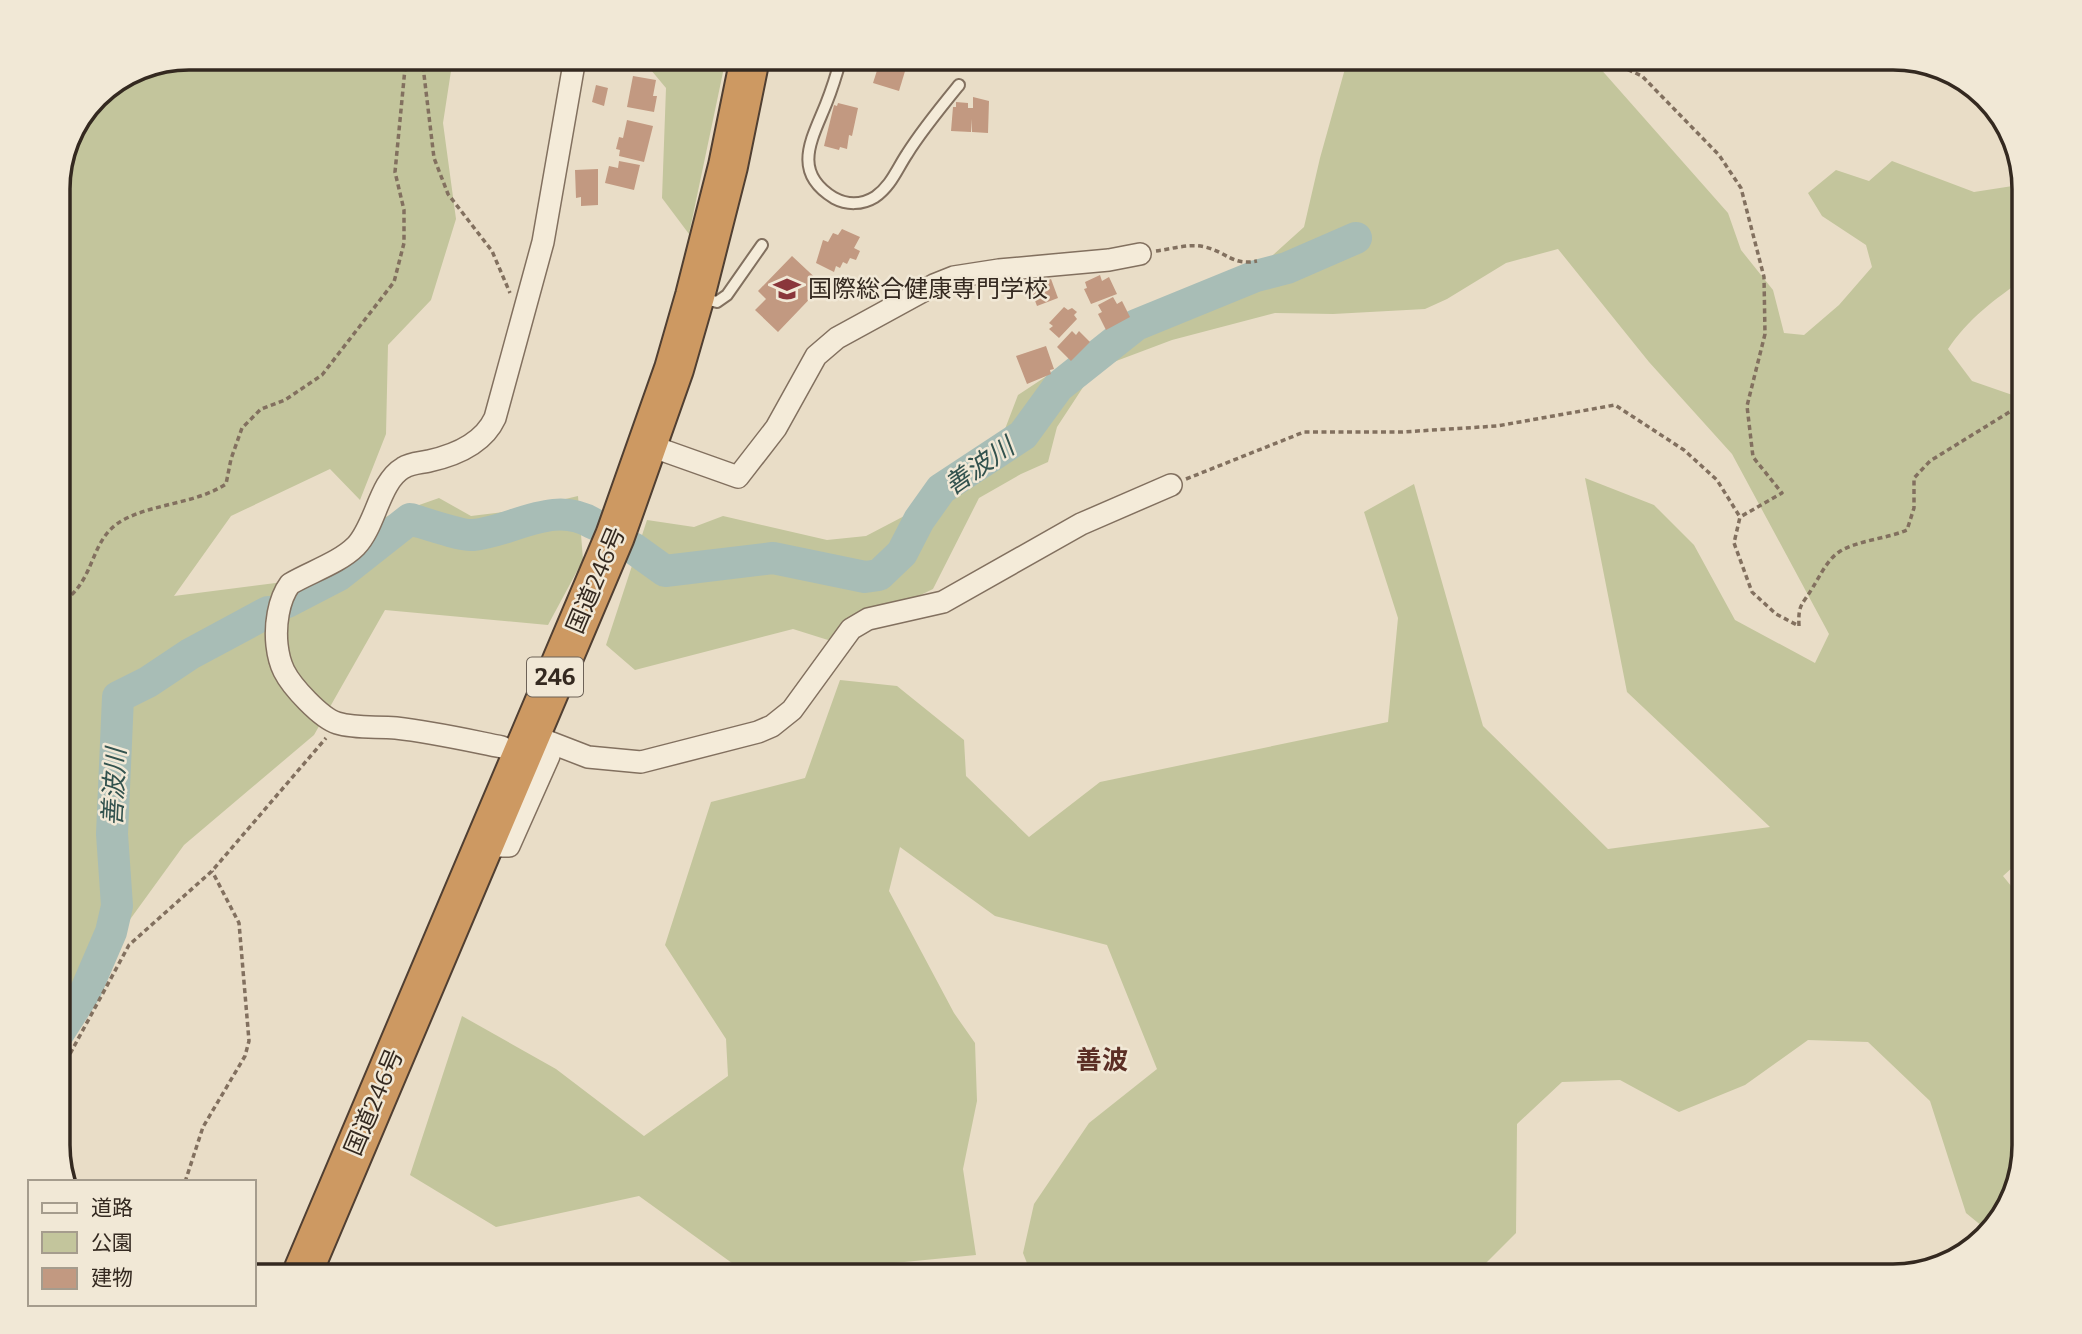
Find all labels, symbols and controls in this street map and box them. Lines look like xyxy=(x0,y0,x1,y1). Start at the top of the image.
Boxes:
school or university icon: 国際総合健康専門学校 xyxy=(772,274,802,304)
place label: 国際総合健康専門学校 xyxy=(808,275,1048,303)
water label: 善波川 xyxy=(938,430,1023,501)
street label: 国道246号 xyxy=(561,522,631,638)
road number: 246 xyxy=(527,657,583,696)
water label: 善波川 xyxy=(97,744,132,827)
street label: 国道246号 xyxy=(339,1044,409,1160)
district label: 善波 xyxy=(1076,1045,1128,1076)
legend xyxy=(28,1180,256,1306)
text: 道路 xyxy=(91,1195,133,1221)
text: 公園 xyxy=(91,1230,133,1256)
text: 建物 xyxy=(91,1265,133,1291)

